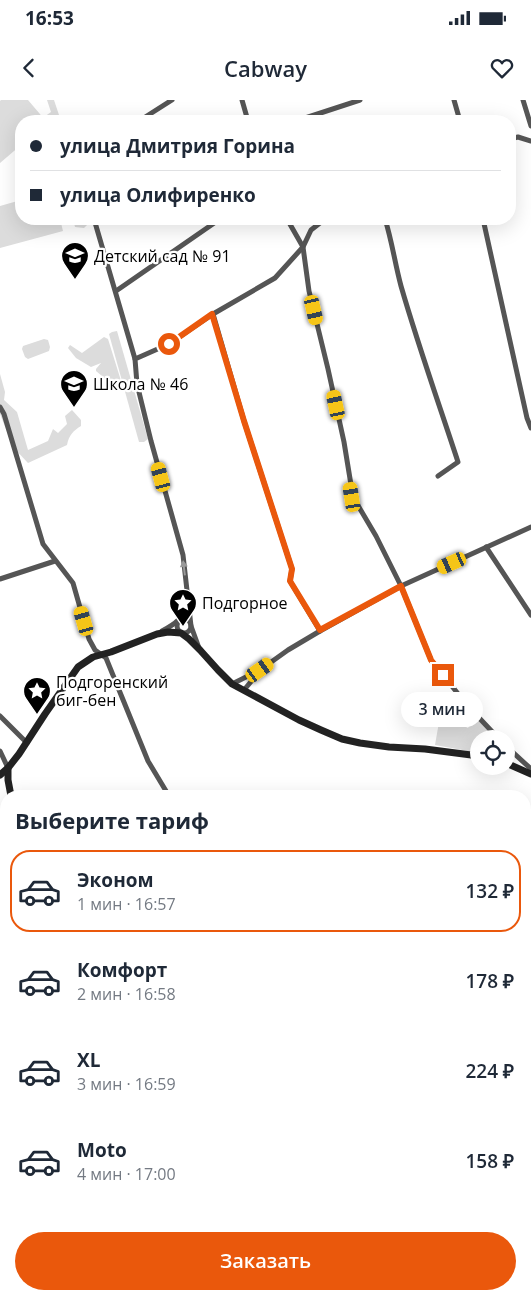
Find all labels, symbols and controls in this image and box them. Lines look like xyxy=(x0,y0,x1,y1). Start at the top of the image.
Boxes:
text: 16:53 xyxy=(25,5,74,31)
text: Cabway xyxy=(224,53,307,83)
icon: back xyxy=(15,54,43,82)
icon: heart xyxy=(488,54,516,82)
text: улица Дмитрия Горина xyxy=(60,133,295,159)
text: улица Олифиренко xyxy=(60,182,256,208)
school or university icon: Детский сад № 91 xyxy=(60,241,90,280)
place label: Детский сад № 91 xyxy=(94,245,231,267)
car xyxy=(303,294,324,326)
route start xyxy=(158,333,180,355)
school or university icon: Школа № 46 xyxy=(59,369,89,408)
place label: Школа № 46 xyxy=(93,373,188,395)
car xyxy=(325,389,346,421)
car xyxy=(149,461,172,493)
car xyxy=(342,481,361,513)
car xyxy=(435,550,468,576)
one-way arrow xyxy=(180,560,188,576)
place icon: Подгорное xyxy=(168,588,198,627)
place label: Подгорное xyxy=(202,592,288,614)
car xyxy=(72,605,95,637)
car xyxy=(243,655,276,685)
route end xyxy=(432,664,454,686)
place label: Подгоренский биг-бен xyxy=(56,671,168,711)
place icon: Подгоренский биг-бен xyxy=(22,676,52,715)
callout: 3 мин xyxy=(402,692,484,728)
text: 3 мин xyxy=(418,698,466,720)
map controls xyxy=(470,730,515,775)
button: locate xyxy=(470,730,515,775)
text: Выберите тариф xyxy=(15,805,209,835)
text: Эконом xyxy=(77,867,154,893)
icon: car xyxy=(17,869,62,914)
text: 132 ₽ xyxy=(465,878,514,904)
text: 1 мин · 16:57 xyxy=(77,893,176,915)
text: Комфорт xyxy=(77,957,167,983)
icon: car xyxy=(17,959,62,1004)
text: 178 ₽ xyxy=(465,968,514,994)
text: 2 мин · 16:58 xyxy=(77,983,176,1005)
text: XL xyxy=(77,1047,100,1073)
icon: car xyxy=(17,1049,62,1094)
text: 224 ₽ xyxy=(465,1058,514,1084)
text: 3 мин · 16:59 xyxy=(77,1073,176,1095)
text: Moto xyxy=(77,1137,127,1163)
icon: car xyxy=(17,1139,62,1184)
text: 158 ₽ xyxy=(465,1148,514,1174)
text: 4 мин · 17:00 xyxy=(77,1163,176,1185)
button: Заказать xyxy=(15,1232,516,1290)

